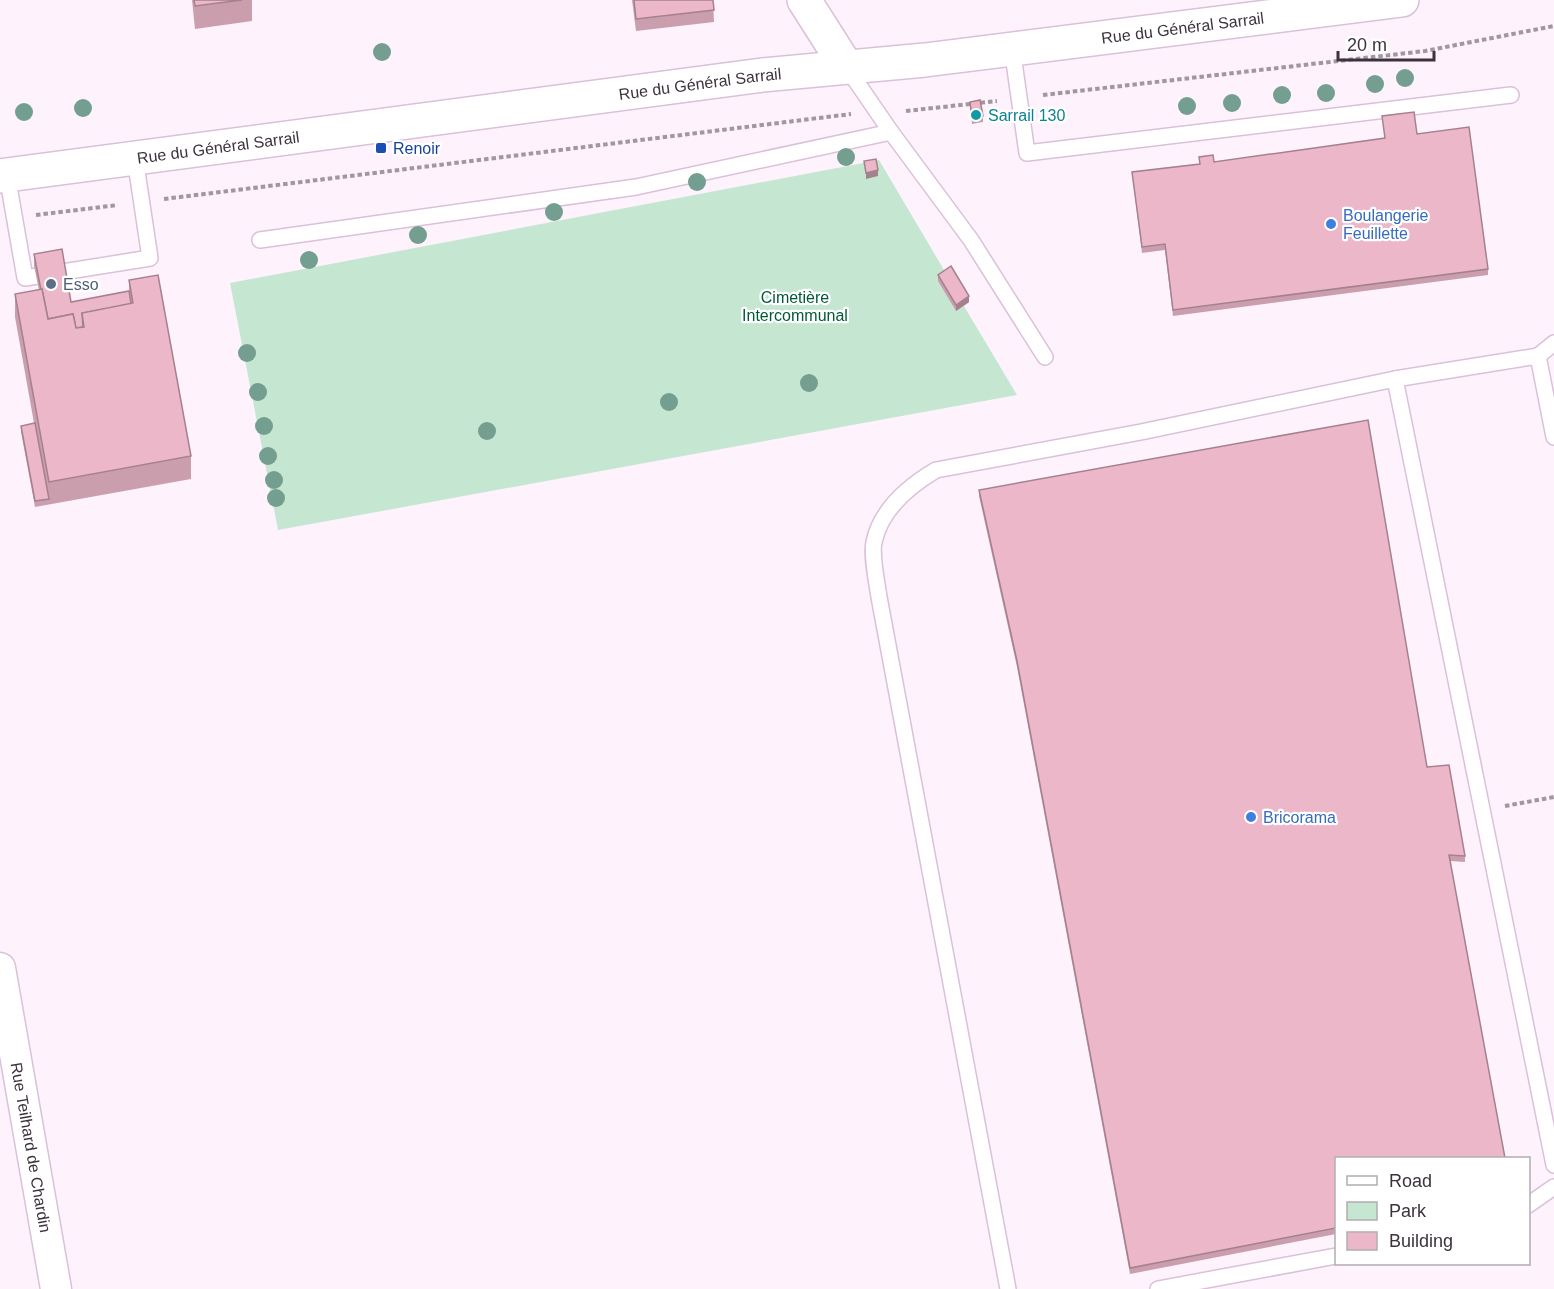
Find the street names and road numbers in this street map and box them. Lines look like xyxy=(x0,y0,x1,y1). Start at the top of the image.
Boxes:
street label: Rue du Général Sarrail xyxy=(1100,9,1265,47)
street label: Rue du Général Sarrail xyxy=(618,65,782,103)
street label: Rue du Général Sarrail xyxy=(136,128,300,167)
street label: Rue Teilhard de Chardin xyxy=(8,1061,54,1234)

